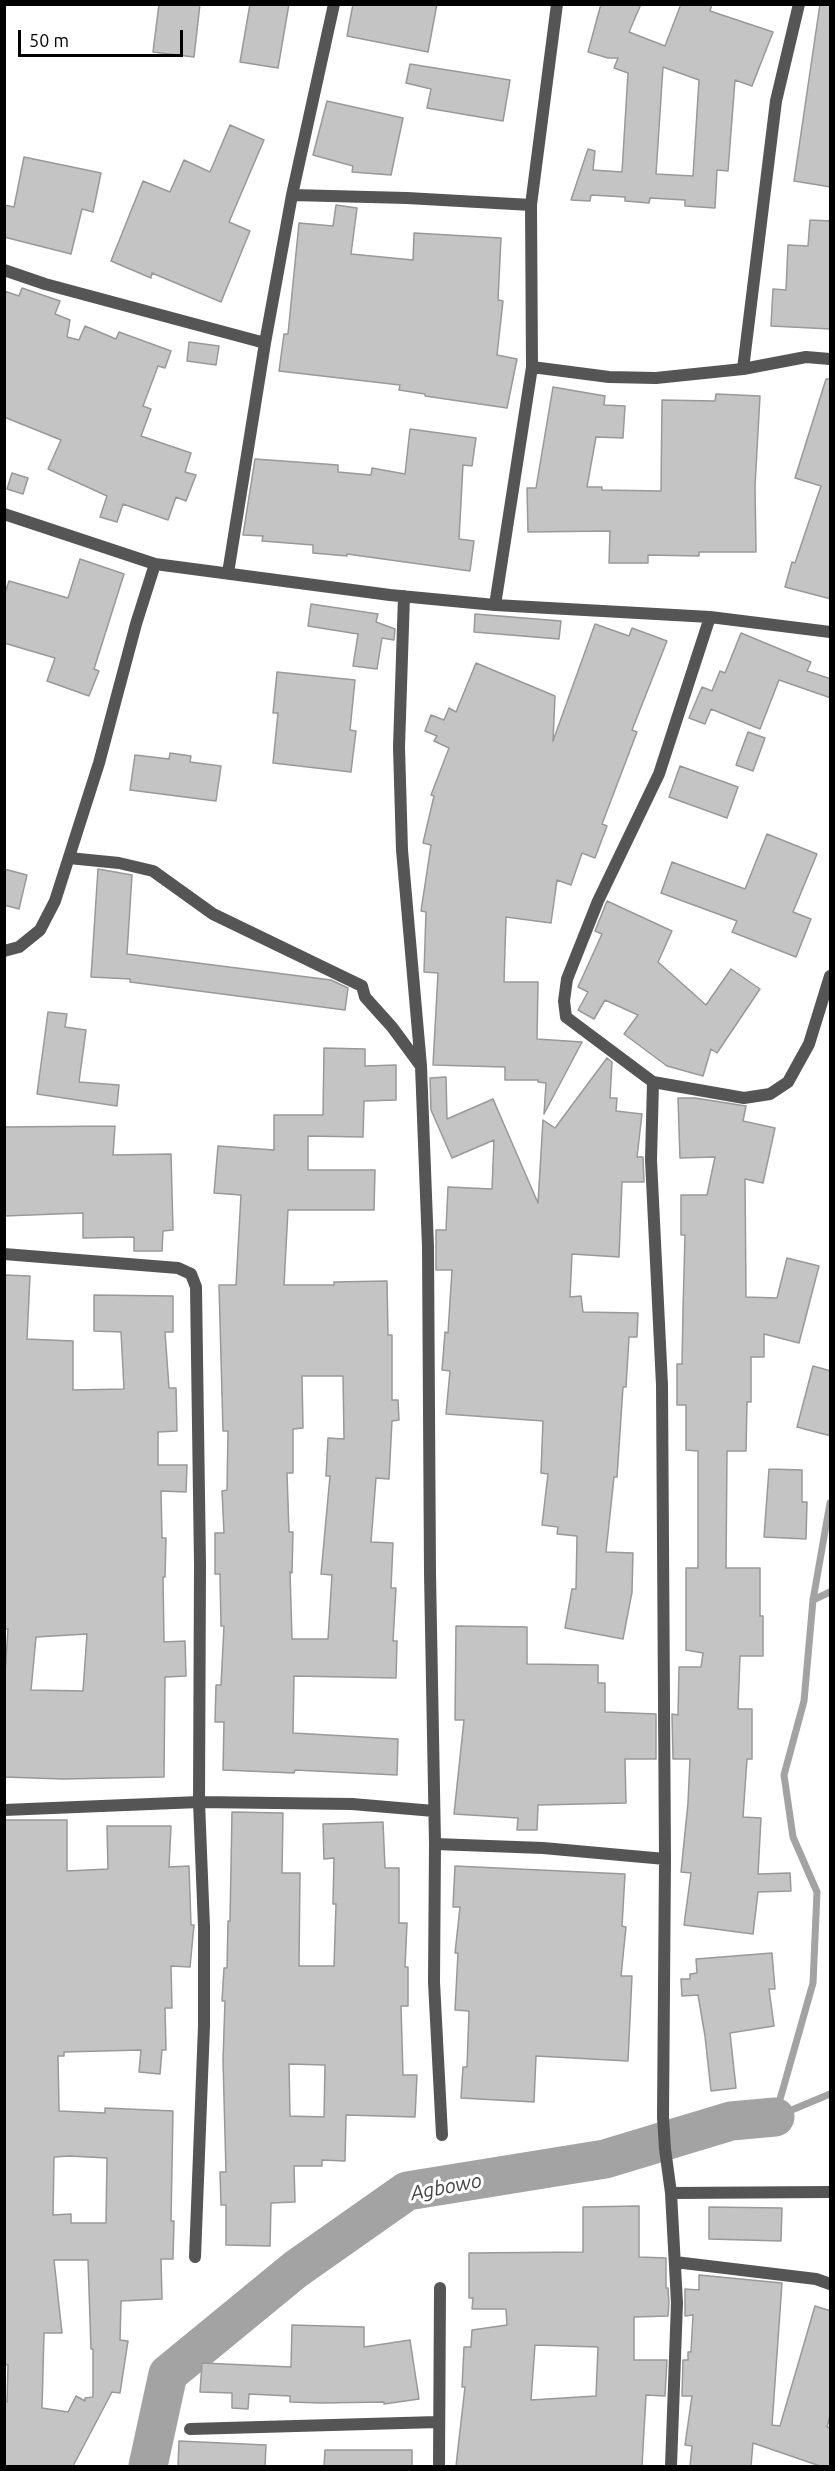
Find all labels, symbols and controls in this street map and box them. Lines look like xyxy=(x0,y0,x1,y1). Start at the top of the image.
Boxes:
scale bar xyxy=(21,18,186,56)
text: 50 m xyxy=(29,30,69,50)
water label: Agbowo xyxy=(408,2168,484,2206)

